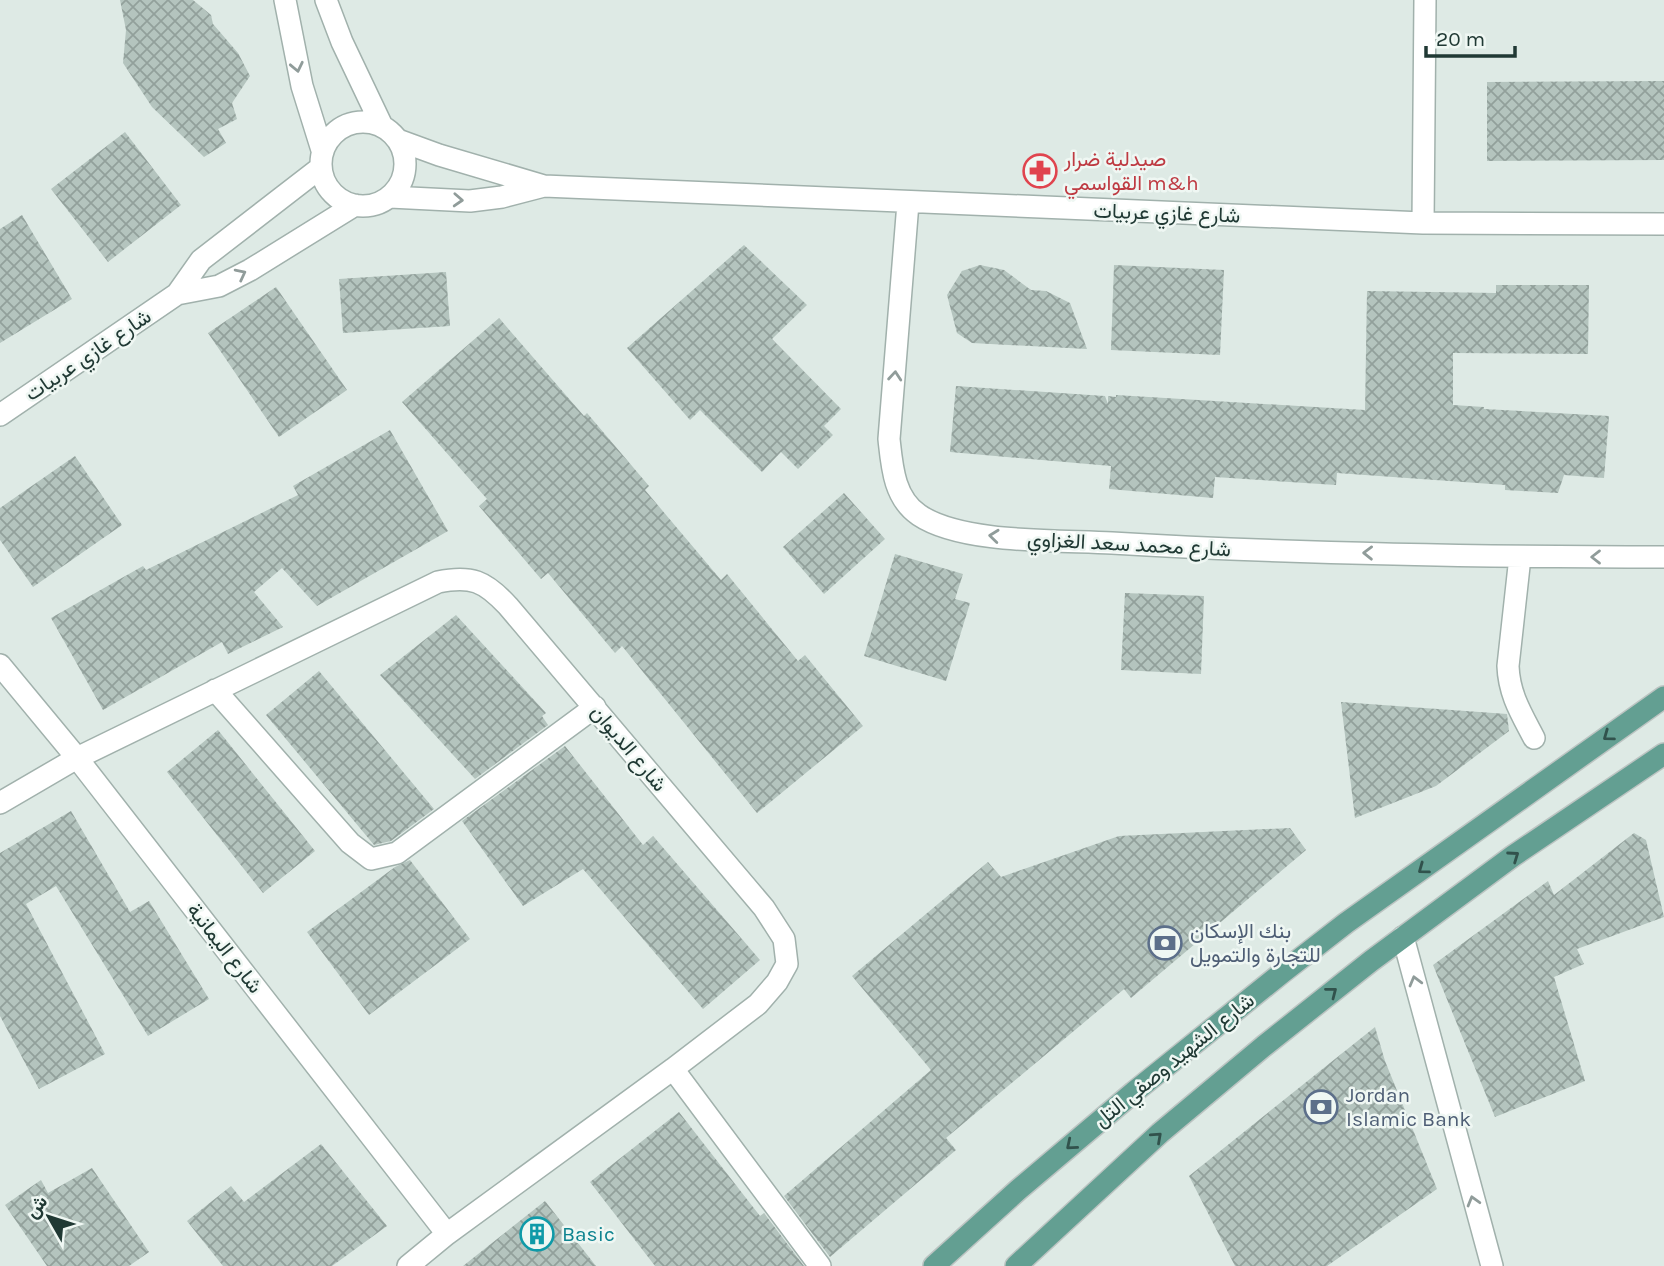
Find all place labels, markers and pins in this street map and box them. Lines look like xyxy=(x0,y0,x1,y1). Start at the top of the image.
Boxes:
place label: صيدلية ضرار القواسمي m&h xyxy=(1063,147,1199,200)
pharmacy icon: صيدلية ضرار القواسمي m&h xyxy=(1021,152,1059,190)
place label: بنك الإسكان للتجارة والتمويل xyxy=(1190,919,1321,968)
bank icon: بنك الإسكان للتجارة والتمويل xyxy=(1146,924,1184,962)
place label: Jordan Islamic Bank xyxy=(1346,1083,1471,1131)
bank icon: Jordan Islamic Bank xyxy=(1302,1088,1340,1126)
building icon: Basic xyxy=(518,1215,556,1253)
place label: Basic xyxy=(562,1222,615,1246)

